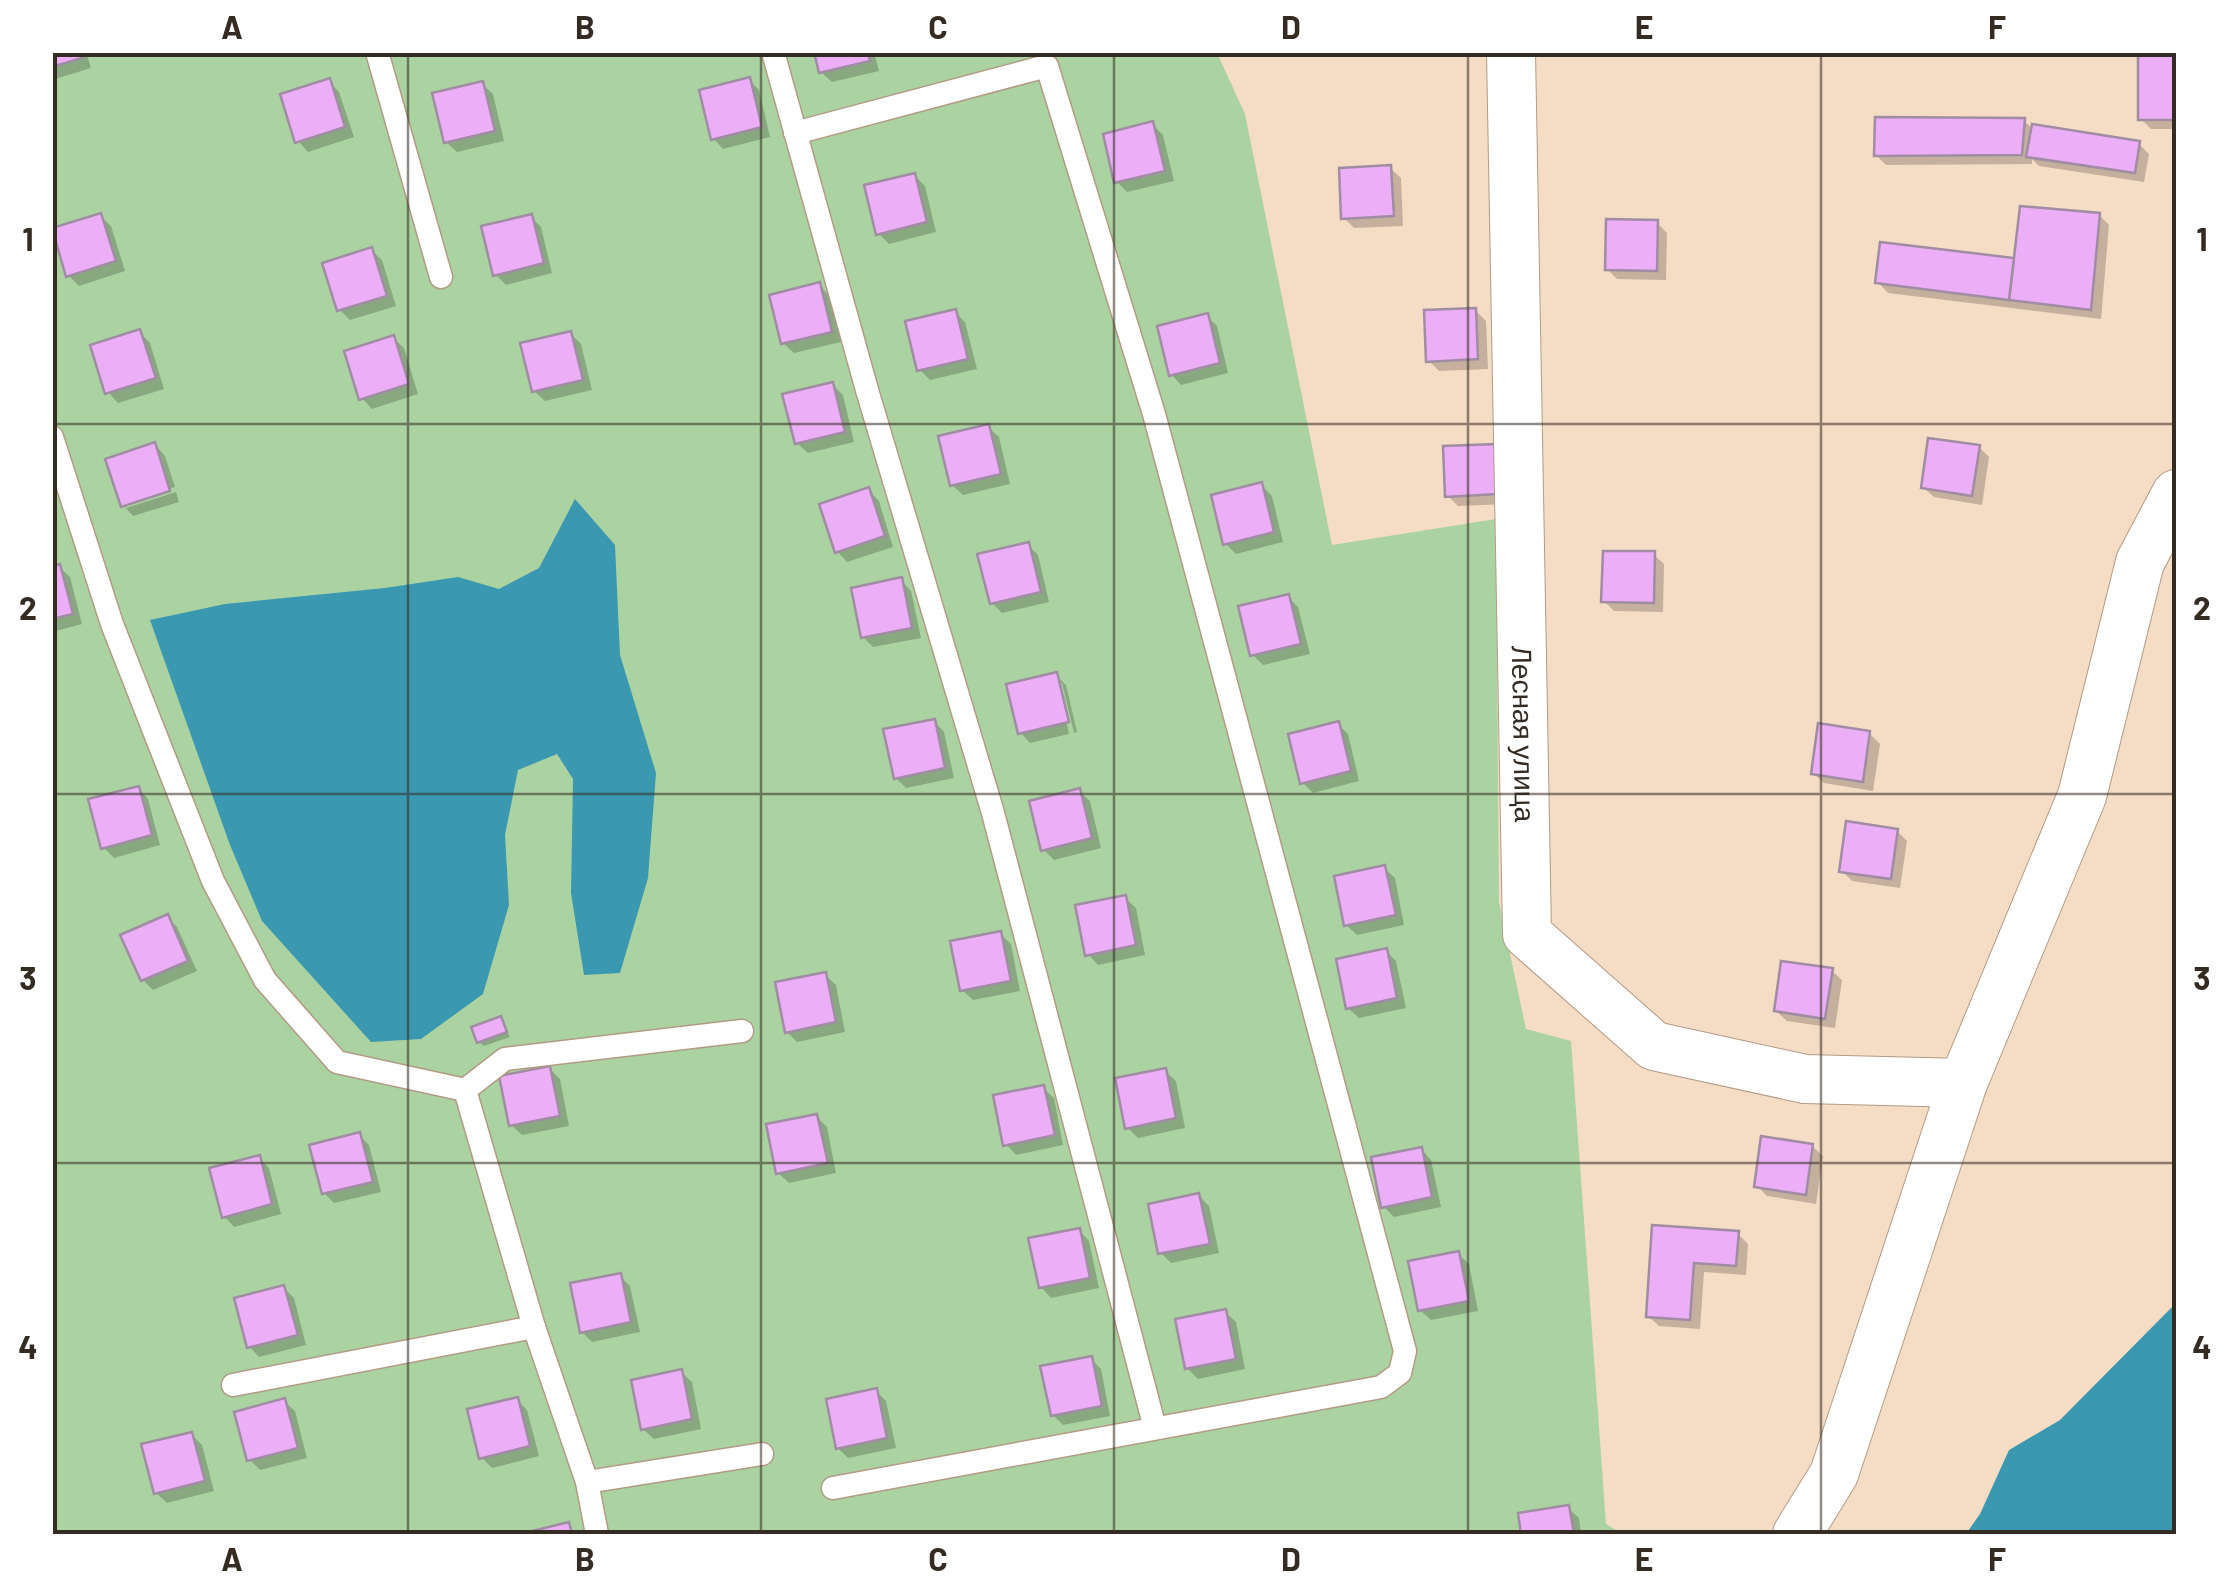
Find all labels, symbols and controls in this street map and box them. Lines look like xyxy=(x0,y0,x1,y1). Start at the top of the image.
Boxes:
text: A xyxy=(221,7,243,45)
text: B xyxy=(575,7,595,45)
text: C xyxy=(928,7,948,45)
text: D xyxy=(1281,7,1301,45)
text: E xyxy=(1635,7,1653,45)
text: F xyxy=(1988,7,2006,45)
text: 1 xyxy=(22,219,34,257)
text: 1 xyxy=(2196,219,2208,257)
text: 2 xyxy=(19,588,37,626)
text: 2 xyxy=(2193,588,2211,626)
street label: Лесная улица xyxy=(1506,645,1543,823)
text: 3 xyxy=(19,958,37,996)
text: 3 xyxy=(2193,958,2211,996)
text: 4 xyxy=(18,1327,38,1365)
text: 4 xyxy=(2192,1327,2212,1365)
text: A xyxy=(221,1539,243,1577)
text: B xyxy=(575,1539,595,1577)
text: C xyxy=(928,1539,948,1577)
text: D xyxy=(1281,1539,1301,1577)
text: E xyxy=(1635,1539,1653,1577)
text: F xyxy=(1988,1539,2006,1577)

